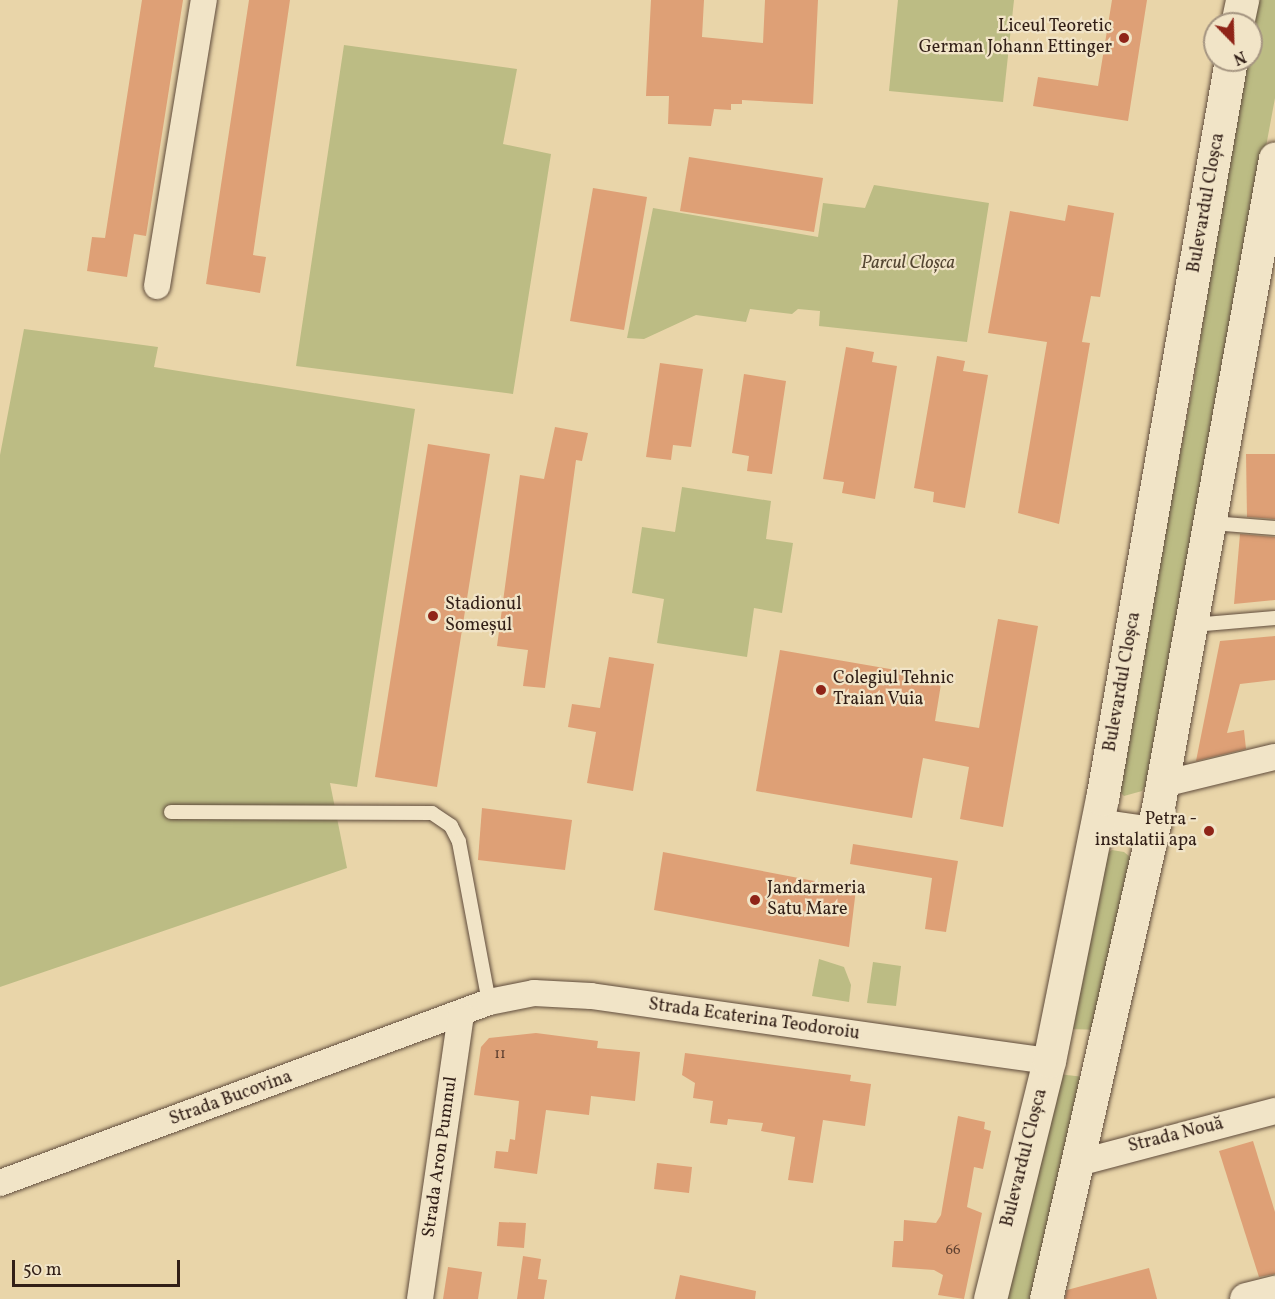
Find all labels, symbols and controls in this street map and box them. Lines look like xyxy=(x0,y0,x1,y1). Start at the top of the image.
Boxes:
north arrow xyxy=(1203,12,1263,72)
place label: Liceul Teoretic German Johann Ettinger xyxy=(919,17,1112,60)
marker: Liceul Teoretic German Johann Ettinger xyxy=(1117,31,1131,45)
text: N xyxy=(1230,44,1249,69)
street label: Bulevardul Cloșca xyxy=(1184,131,1230,275)
park label: Parcul Cloșca xyxy=(861,253,955,275)
place label: Stadionul Someșul xyxy=(445,595,522,638)
marker: Stadionul Someșul xyxy=(426,609,440,623)
street label: Bulevardul Cloșca xyxy=(1100,610,1146,754)
place label: Colegiul Tehnic Traian Vuia xyxy=(833,669,955,712)
marker: Colegiul Tehnic Traian Vuia xyxy=(814,683,828,697)
place label: Petra - instalatii apa xyxy=(1095,810,1197,852)
marker: Petra - instalatii apa xyxy=(1202,824,1216,838)
place label: Jandarmeria Satu Mare xyxy=(767,879,866,922)
marker: Jandarmeria Satu Mare xyxy=(748,893,762,907)
street label: Strada Ecaterina Teodoroiu xyxy=(647,994,861,1046)
house number: 11 xyxy=(494,1046,506,1064)
street label: Strada Bucovina xyxy=(167,1067,295,1131)
street label: Strada Aron Pumnul xyxy=(419,1075,463,1239)
street label: Bulevardul Cloșca xyxy=(997,1087,1053,1229)
street label: Strada Nouă xyxy=(1126,1114,1226,1158)
house number: 66 xyxy=(945,1242,961,1260)
scale bar xyxy=(15,1248,183,1286)
text: 50 m xyxy=(23,1258,62,1283)

